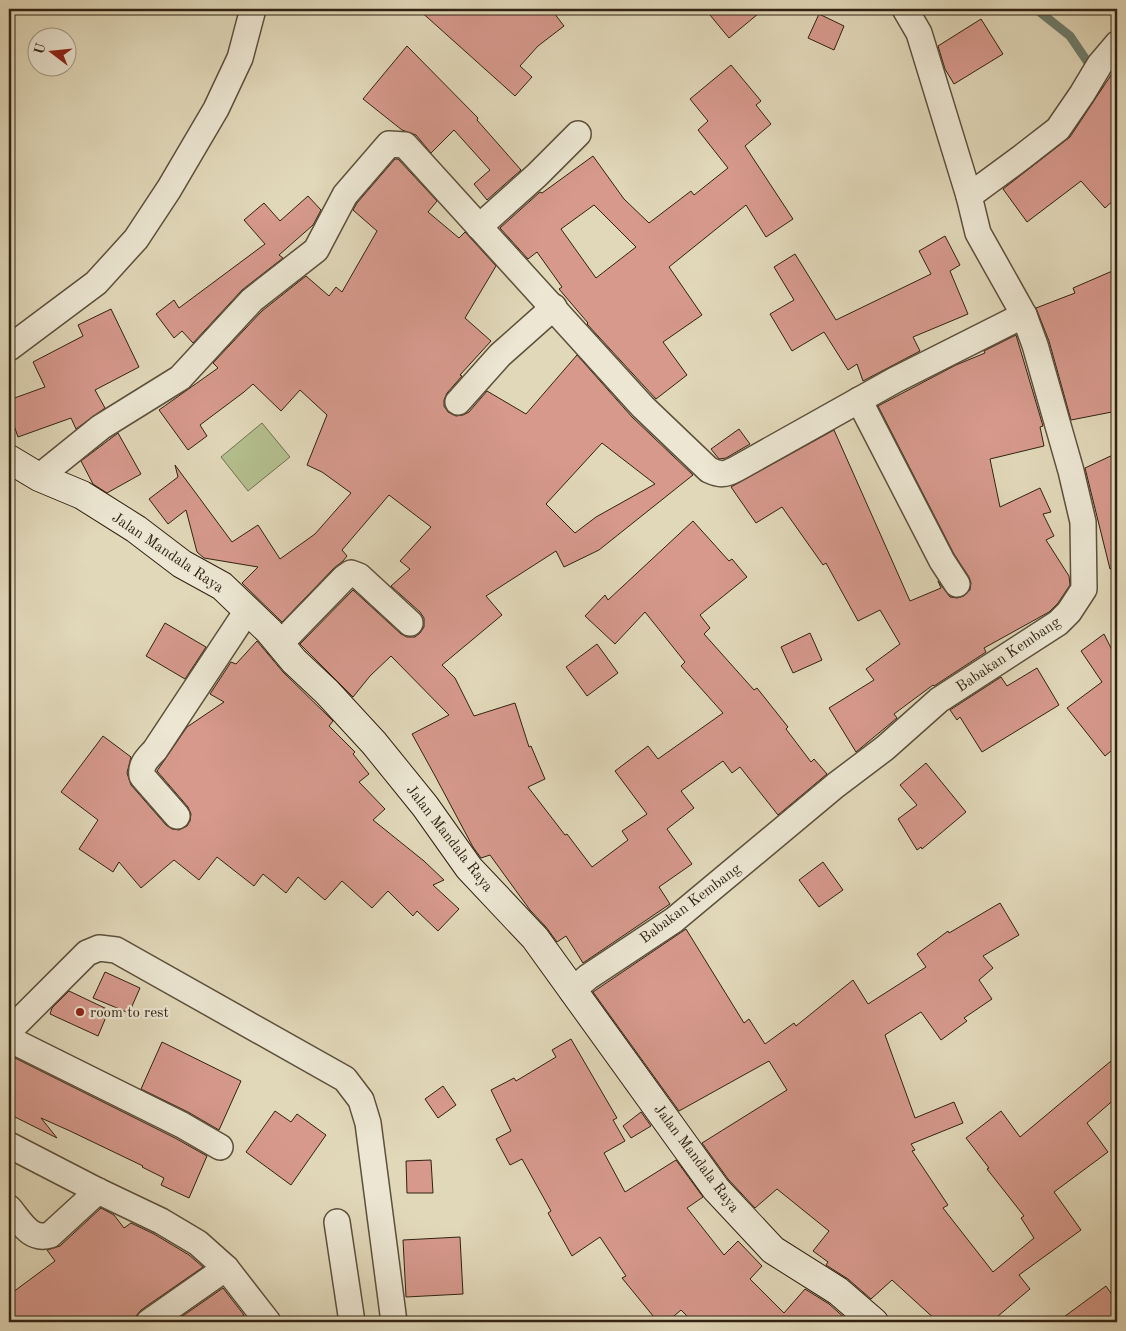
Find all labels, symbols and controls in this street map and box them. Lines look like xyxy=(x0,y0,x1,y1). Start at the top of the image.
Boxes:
north arrow xyxy=(28,28,78,78)
text: U xyxy=(32,41,49,56)
street label: Jalan Mandala Raya xyxy=(109,510,226,596)
street label: Babakan Kembang xyxy=(954,615,1064,696)
street label: Jalan Mandala Raya xyxy=(403,783,495,896)
street label: Babakan Kembang xyxy=(638,862,744,947)
marker: room to rest xyxy=(74,1006,86,1018)
place label: room to rest xyxy=(90,1006,169,1021)
street label: Jalan Mandala Raya xyxy=(650,1102,742,1216)

